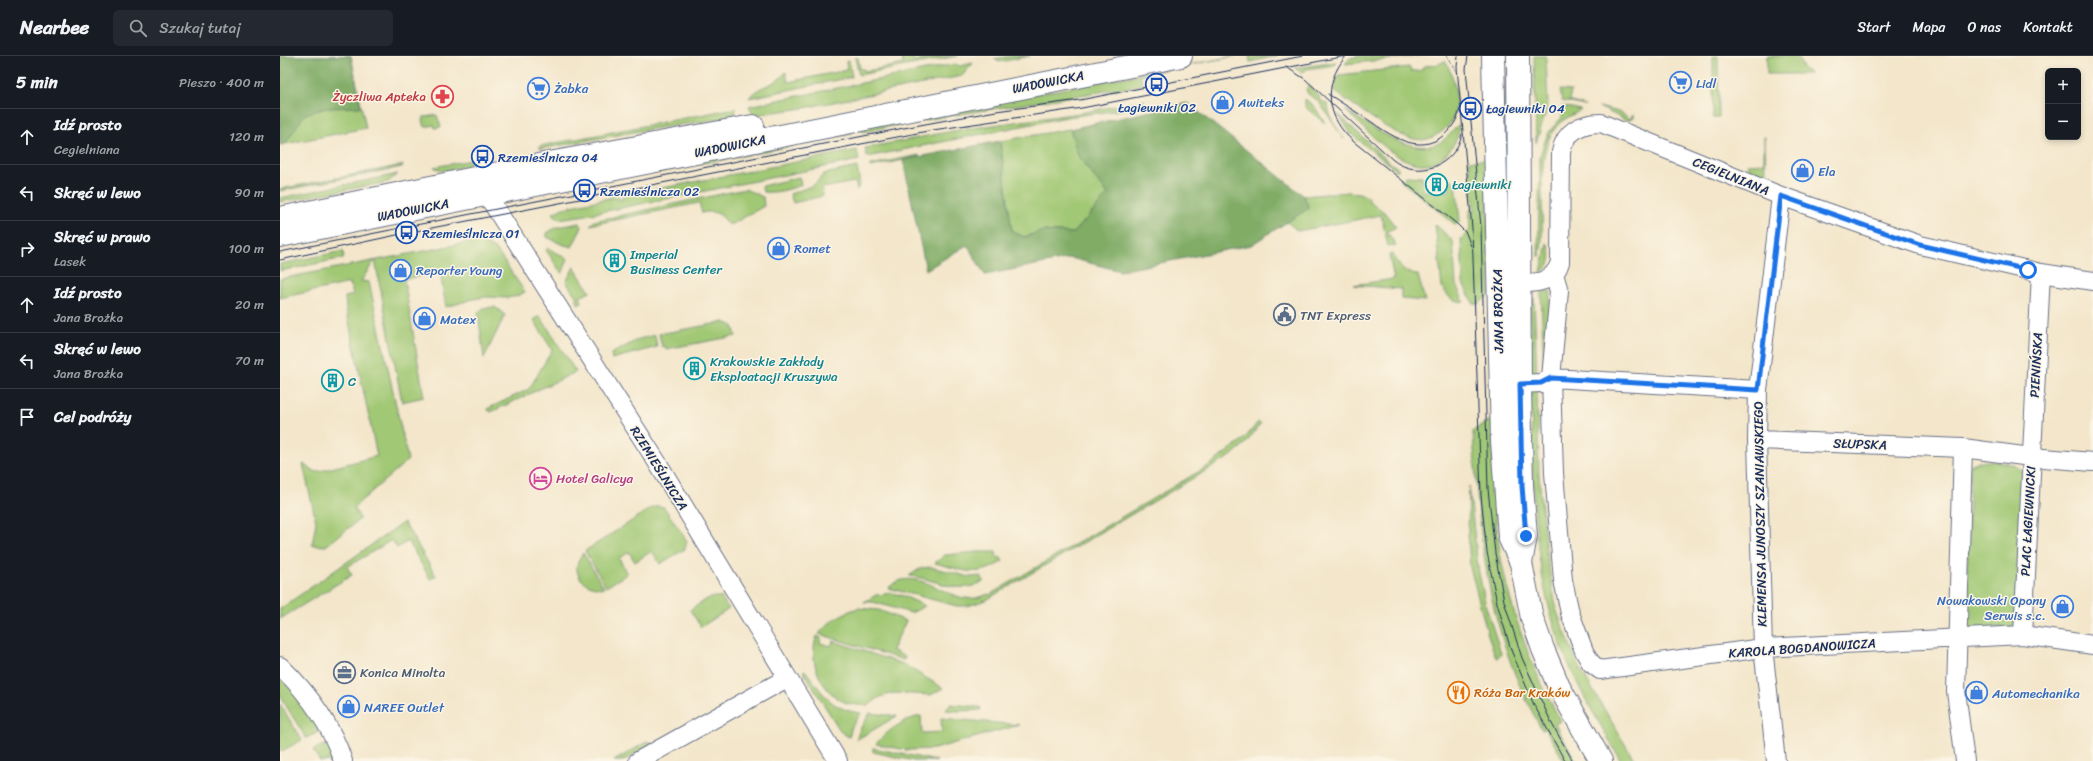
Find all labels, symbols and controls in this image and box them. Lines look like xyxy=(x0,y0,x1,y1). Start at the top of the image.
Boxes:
search box xyxy=(113,10,393,46)
text: Nearbee xyxy=(20,11,89,44)
text: Szukaj tutaj xyxy=(159,15,241,41)
text: Start xyxy=(1857,15,1891,40)
text: Mapa xyxy=(1913,15,1945,40)
text: O nas xyxy=(1967,15,2001,40)
text: Kontakt xyxy=(2023,15,2073,40)
icon: search xyxy=(127,17,149,39)
street label: WADOWICKA xyxy=(1010,64,1086,100)
text: 5 min xyxy=(16,67,58,97)
map controls xyxy=(2045,68,2081,140)
button: + xyxy=(2045,68,2081,104)
supermarket icon: Lidl xyxy=(1668,70,1694,96)
text: Pieszo · 400 m xyxy=(179,71,264,94)
bus stop icon: Łagiewniki 02 xyxy=(1144,72,1170,98)
place label: Lidl xyxy=(1696,72,1716,95)
supermarket icon: Żabka xyxy=(526,75,552,101)
place label: Żabka xyxy=(554,77,589,100)
pharmacy icon: Życzliwa Apteka xyxy=(429,83,455,109)
place label: Życzliwa Apteka xyxy=(333,85,426,108)
shop icon: Awiteks xyxy=(1210,89,1236,115)
place label: Awiteks xyxy=(1237,91,1285,114)
bus stop icon: Łagiewniki 04 xyxy=(1457,95,1483,121)
place label: Łagiewniki 02 xyxy=(1118,96,1197,119)
place label: Łagiewniki 04 xyxy=(1486,97,1565,120)
button: − xyxy=(2045,104,2081,140)
text: Idź prosto xyxy=(54,112,122,138)
text: 120 m xyxy=(229,125,264,148)
icon: ahead xyxy=(16,126,38,148)
street label: WADOWICKA xyxy=(692,128,768,164)
text: Cegielniana xyxy=(54,138,120,161)
bus stop icon: Rzemieślnicza 04 xyxy=(470,144,496,170)
place label: Rzemieślnicza 04 xyxy=(498,146,598,169)
street label: CEGIELNIANA xyxy=(1689,150,1773,202)
shop icon: Ela xyxy=(1789,158,1815,184)
place label: Ela xyxy=(1818,160,1836,183)
building icon: Łagiewniki xyxy=(1423,171,1449,197)
place label: Łagiewniki xyxy=(1452,173,1511,196)
bus stop icon: Rzemieślnicza 02 xyxy=(571,178,597,204)
text: Skręć w lewo xyxy=(54,180,141,206)
place label: Rzemieślnicza 02 xyxy=(600,180,700,203)
text: 90 m xyxy=(234,181,264,204)
icon: left xyxy=(16,182,38,204)
street label: WADOWICKA xyxy=(375,192,451,228)
bus stop icon: Rzemieślnicza 01 xyxy=(393,220,419,246)
place label: Rzemieślnicza 01 xyxy=(422,222,520,245)
text: Skręć w prawo xyxy=(54,224,150,250)
shop icon: Romet xyxy=(765,235,791,261)
text: 100 m xyxy=(229,237,264,260)
place label: Romet xyxy=(794,237,831,260)
icon: right xyxy=(16,238,38,260)
place label: Imperial Business Center xyxy=(629,243,722,281)
building icon: Imperial Business Center xyxy=(602,248,628,274)
text: Lasek xyxy=(54,250,86,273)
shop icon: Reporter Young xyxy=(388,257,414,283)
place label: Reporter Young xyxy=(416,259,503,282)
route start xyxy=(2019,261,2037,279)
street label: JANA BROŻKA xyxy=(1486,269,1510,354)
text: Idź prosto xyxy=(54,280,122,306)
text: 20 m xyxy=(235,293,264,316)
icon: ahead xyxy=(16,294,38,316)
public building icon: TNT Express xyxy=(1271,302,1297,328)
place label: TNT Express xyxy=(1300,304,1371,327)
text: Jana Brożka xyxy=(54,306,123,329)
shop icon: Matex xyxy=(411,306,437,332)
place label: Matex xyxy=(440,308,476,331)
street label: PIENIŃSKA xyxy=(2023,332,2049,398)
text: Skręć w lewo xyxy=(54,336,141,362)
text: 70 m xyxy=(235,349,264,372)
icon: left xyxy=(16,350,38,372)
place label: Krakowskie Zakłady Eksploatacji Kruszywa xyxy=(710,350,838,388)
building icon: Krakowskie Zakłady Eksploatacji Kruszywa xyxy=(681,355,707,381)
text: Jana Brożka xyxy=(54,362,123,385)
building icon: C xyxy=(319,368,345,394)
place label: C xyxy=(348,370,356,393)
street label: KLEMENSA JUNOSZY SZANIAWSKIEGO xyxy=(1747,401,1773,627)
text: Cel podróży xyxy=(54,404,131,430)
icon: arrive xyxy=(16,406,38,428)
street label: RZEMIEŚLNICZA xyxy=(624,421,694,515)
street label: SŁUPSKA xyxy=(1833,432,1887,456)
hotel icon: Hotel Galicya xyxy=(527,465,553,491)
street label: PLAC ŁAGIEWNICKI xyxy=(2014,465,2042,577)
place label: Hotel Galicya xyxy=(556,467,633,490)
route end xyxy=(1517,527,1535,545)
place label: Nowakowski Opony Serwis s.c. xyxy=(1937,589,2046,627)
shop icon: Nowakowski Opony Serwis s.c. xyxy=(2049,594,2075,620)
street label: KAROLA BOGDANOWICZA xyxy=(1728,631,1876,665)
office icon: Konica Minolta xyxy=(332,659,358,685)
place label: Konica Minolta xyxy=(360,661,446,684)
restaurant icon: Róża Bar Kraków xyxy=(1446,679,1472,705)
shop icon: Automechanika xyxy=(1963,680,1989,706)
place label: Róża Bar Kraków xyxy=(1474,681,1571,704)
place label: Automechanika xyxy=(1991,682,2080,705)
shop icon: NAREE Outlet xyxy=(335,694,361,720)
place label: NAREE Outlet xyxy=(364,696,445,719)

